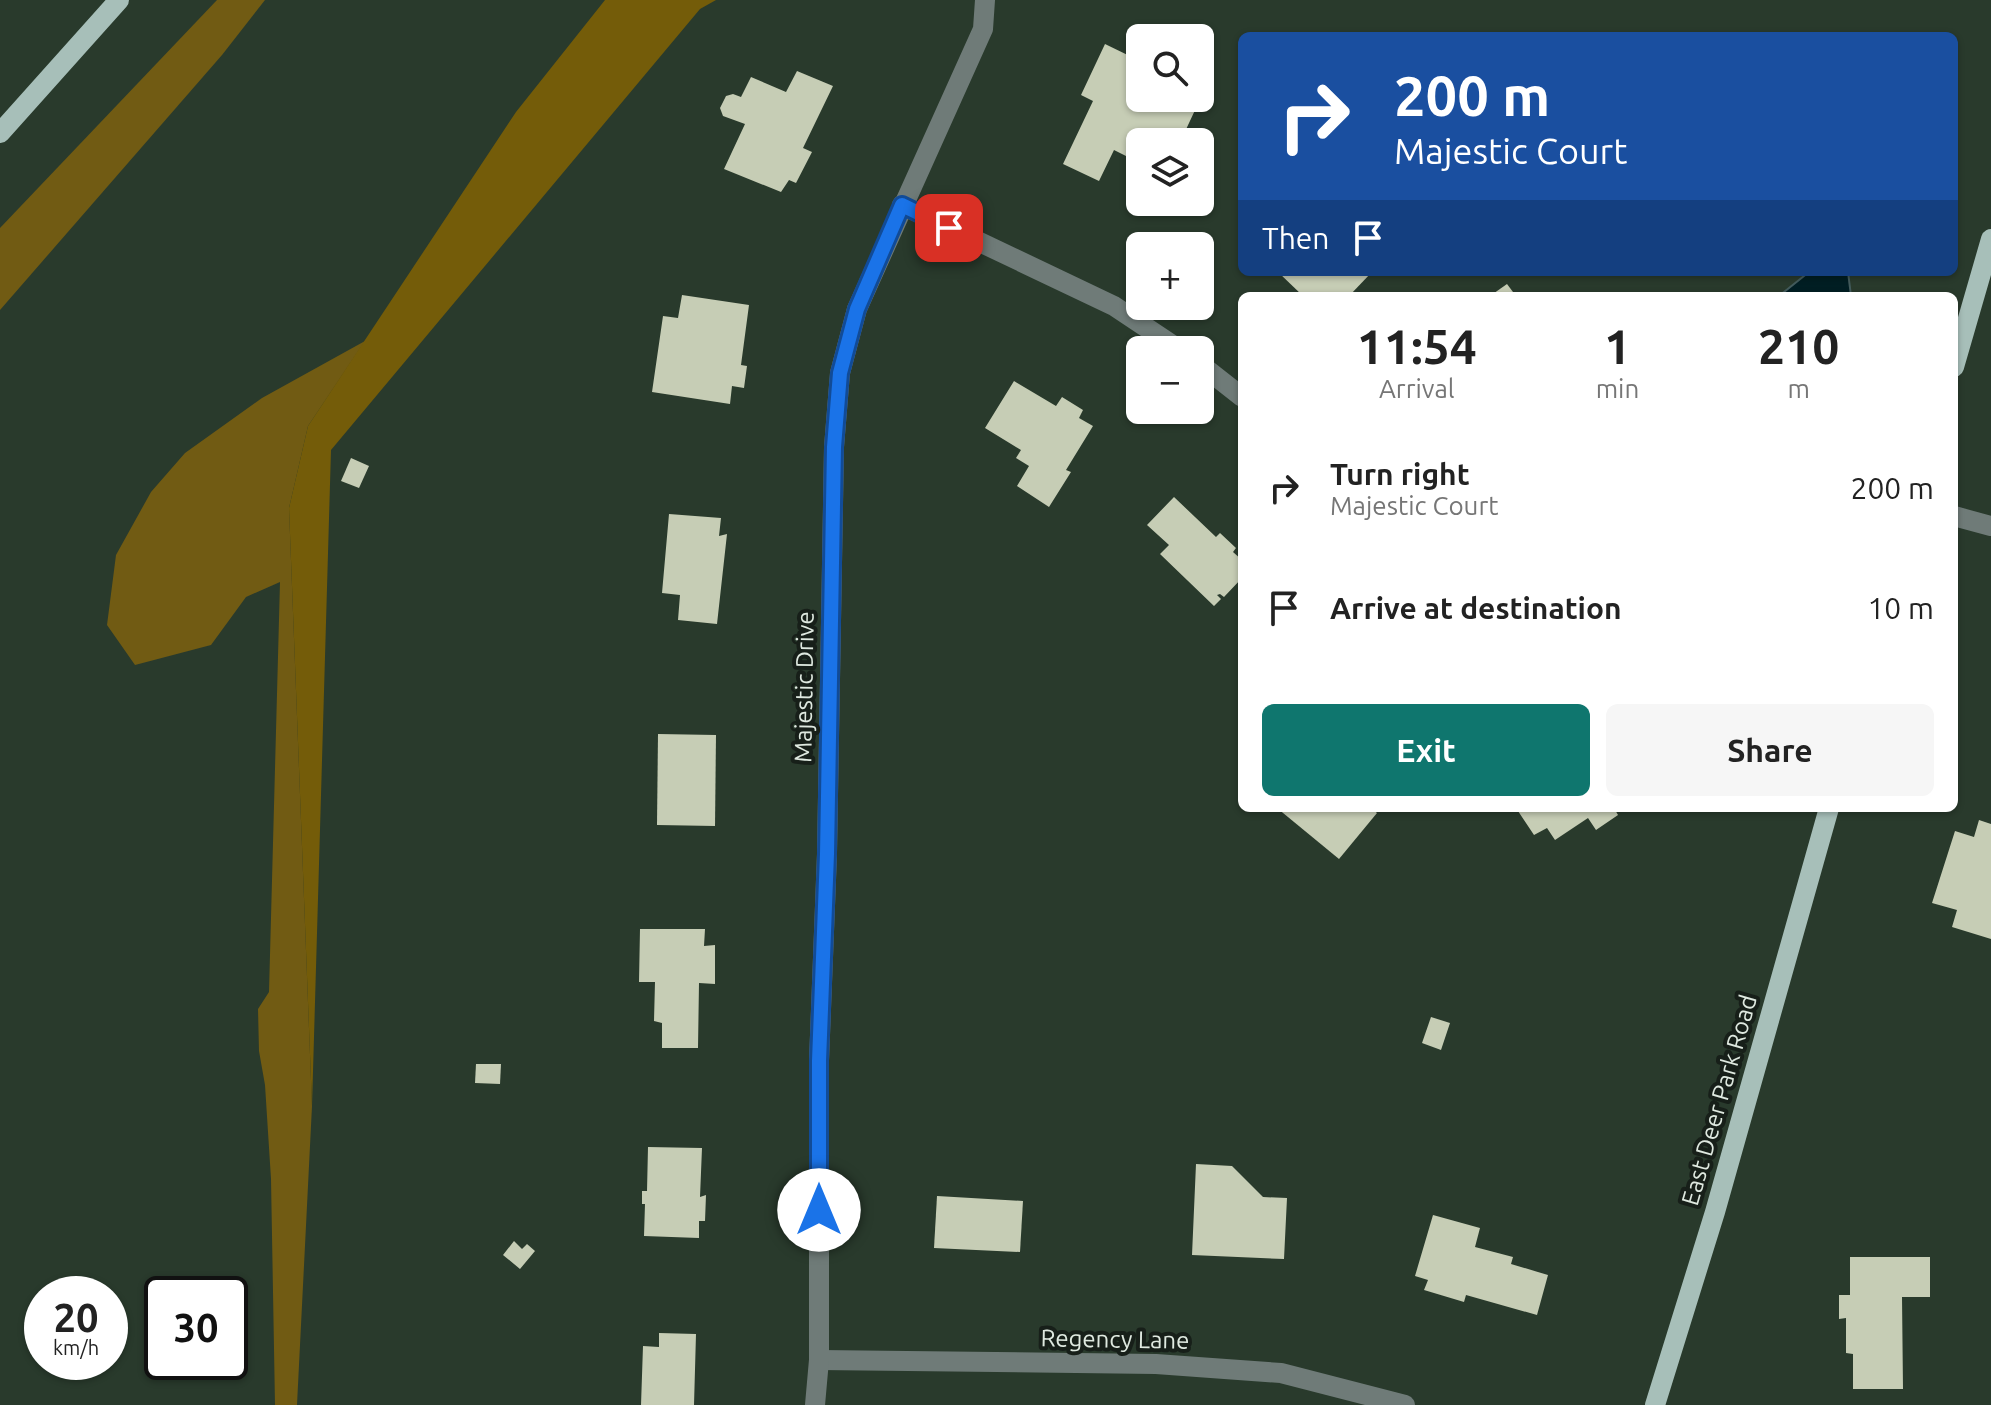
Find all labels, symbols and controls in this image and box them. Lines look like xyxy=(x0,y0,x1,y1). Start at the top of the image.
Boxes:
map controls xyxy=(1126,24,1214,424)
button: search xyxy=(1126,24,1214,112)
icon: right xyxy=(1262,64,1366,168)
text: 200 m xyxy=(1394,64,1550,127)
button: layers xyxy=(1126,128,1214,216)
text: Majestic Court xyxy=(1394,130,1627,171)
pin xyxy=(915,194,983,262)
icon: arrive xyxy=(927,206,971,250)
icon: arrive xyxy=(1346,216,1390,260)
text: Then xyxy=(1262,221,1330,255)
button: + xyxy=(1126,232,1214,320)
text: 11:54 xyxy=(1357,319,1477,373)
text: 1 xyxy=(1604,319,1631,373)
text: 210 xyxy=(1758,319,1839,373)
button: − xyxy=(1126,336,1214,424)
text: Arrival xyxy=(1379,374,1455,403)
text: min xyxy=(1596,374,1639,403)
text: m xyxy=(1787,374,1810,403)
text: Turn right xyxy=(1330,457,1470,491)
icon: right xyxy=(1262,466,1306,510)
text: 200 m xyxy=(1850,471,1934,505)
text: Majestic Court xyxy=(1330,491,1499,520)
icon: arrive xyxy=(1262,586,1306,630)
text: Arrive at destination xyxy=(1330,591,1622,625)
text: 10 m xyxy=(1867,591,1934,625)
street label: Majestic Drive xyxy=(789,611,819,763)
button: Exit xyxy=(1262,704,1590,796)
button: Share xyxy=(1606,704,1934,796)
street label: East Deer Park Road xyxy=(1676,992,1762,1208)
position arrow xyxy=(777,1168,861,1252)
speed limit sign: 30 xyxy=(144,1276,248,1380)
text: 20 xyxy=(53,1295,99,1340)
street label: Regency Lane xyxy=(1040,1324,1190,1354)
text: km/h xyxy=(53,1336,99,1359)

